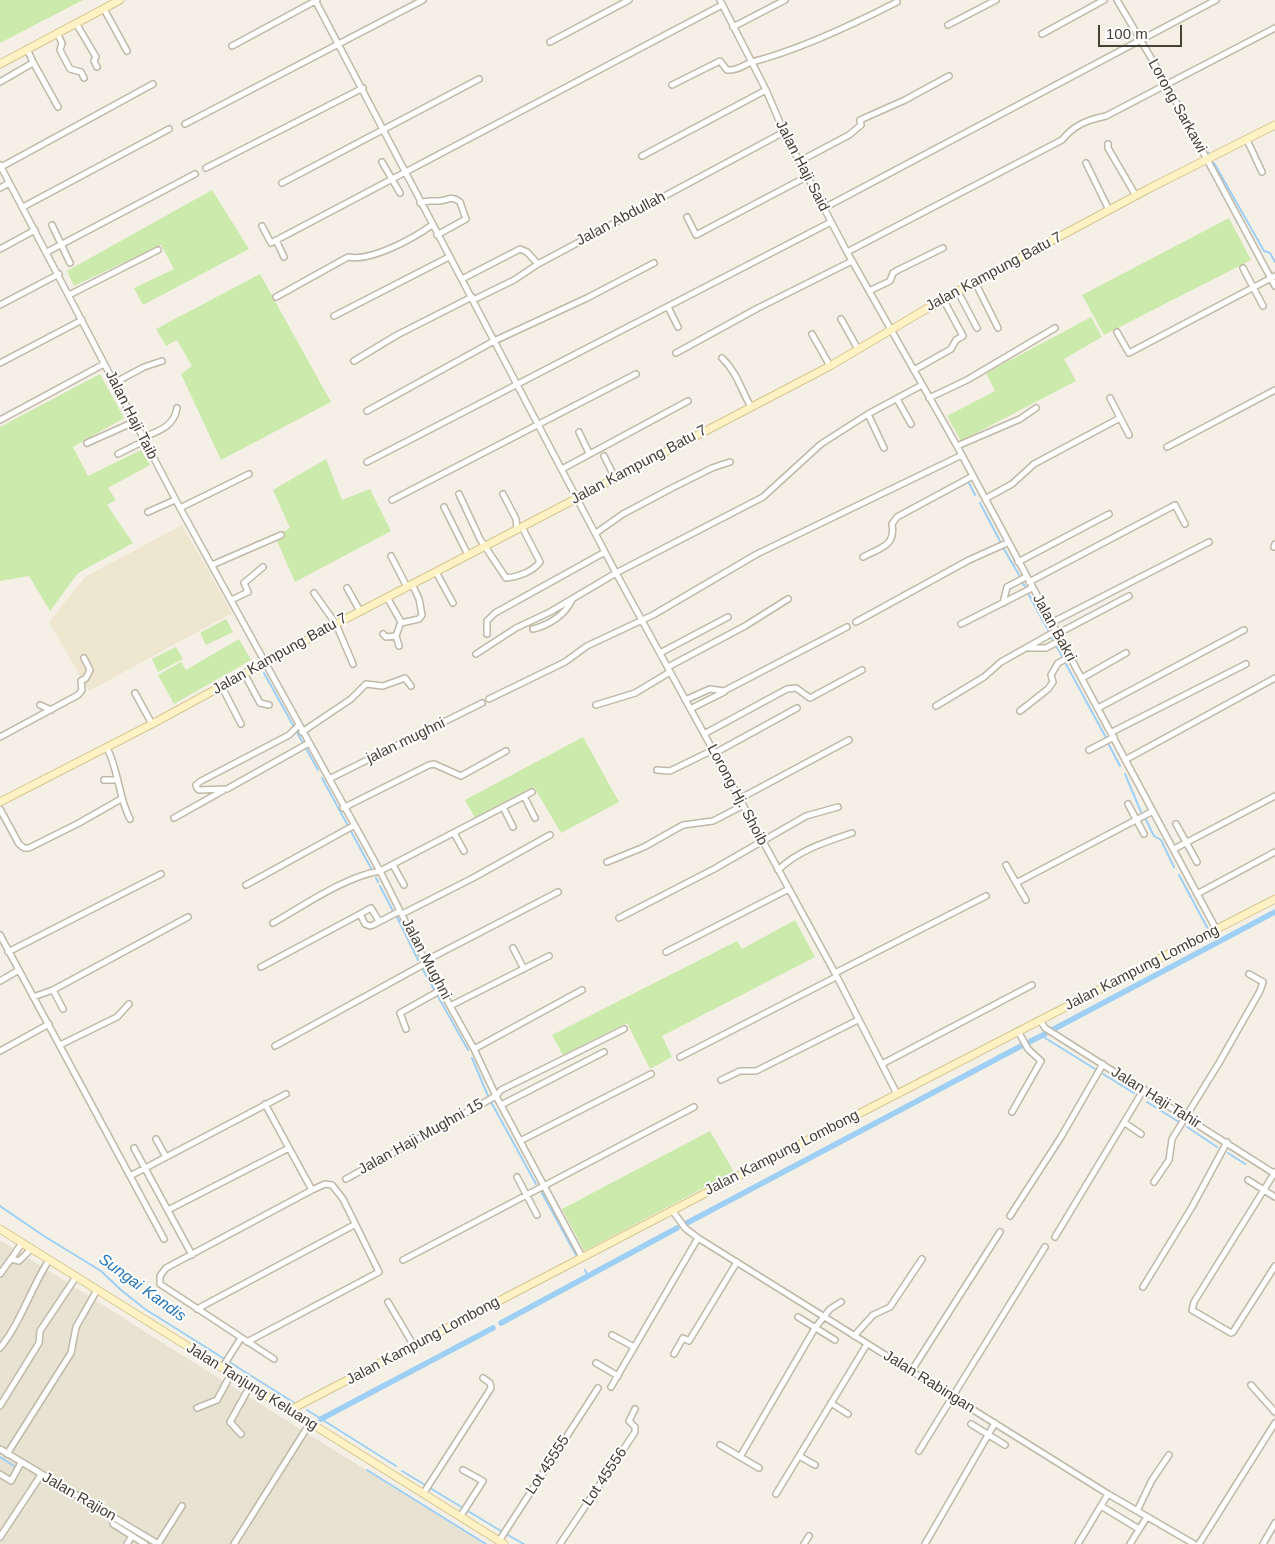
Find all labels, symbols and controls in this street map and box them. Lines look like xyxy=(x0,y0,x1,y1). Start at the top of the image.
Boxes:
scale bar xyxy=(1100,15,1184,47)
text: 100 m xyxy=(1106,25,1148,42)
street label: Lorong Sarkawi xyxy=(1144,56,1210,156)
street label: Jalan Haji Said xyxy=(771,117,833,215)
street label: Jalan Abdullah xyxy=(573,188,669,250)
street label: Jalan Kampung Batu 7 xyxy=(923,228,1065,316)
street label: Jalan Haji Taib xyxy=(101,367,161,463)
street label: Jalan Kampung Batu 7 xyxy=(568,421,710,509)
street label: Jalan Bakri xyxy=(1028,591,1080,665)
street label: Jalan Kampung Batu 7 xyxy=(209,609,351,699)
street label: jalan mughni xyxy=(364,714,448,768)
street label: Lorong Hj. Shoib xyxy=(703,741,771,849)
street label: Jalan Mughni xyxy=(397,915,455,1003)
street label: Jalan Kampung Lombong xyxy=(1062,921,1222,1015)
street label: Jalan Haji Tahir xyxy=(1108,1063,1204,1133)
street label: Jalan Haji Mughni 15 xyxy=(355,1095,487,1179)
street label: Jalan Kampung Lombong xyxy=(702,1106,862,1200)
water label: Sungai Kandis xyxy=(95,1250,189,1326)
street label: Jalan Kampung Lombong xyxy=(343,1293,503,1389)
street label: Jalan Tanjung Keluang xyxy=(183,1339,321,1435)
street label: Jalan Rabingan xyxy=(880,1347,978,1417)
street label: Lot 45555 xyxy=(522,1432,574,1498)
street label: Lot 45556 xyxy=(579,1444,631,1510)
street label: Jalan Rajion xyxy=(39,1469,119,1525)

